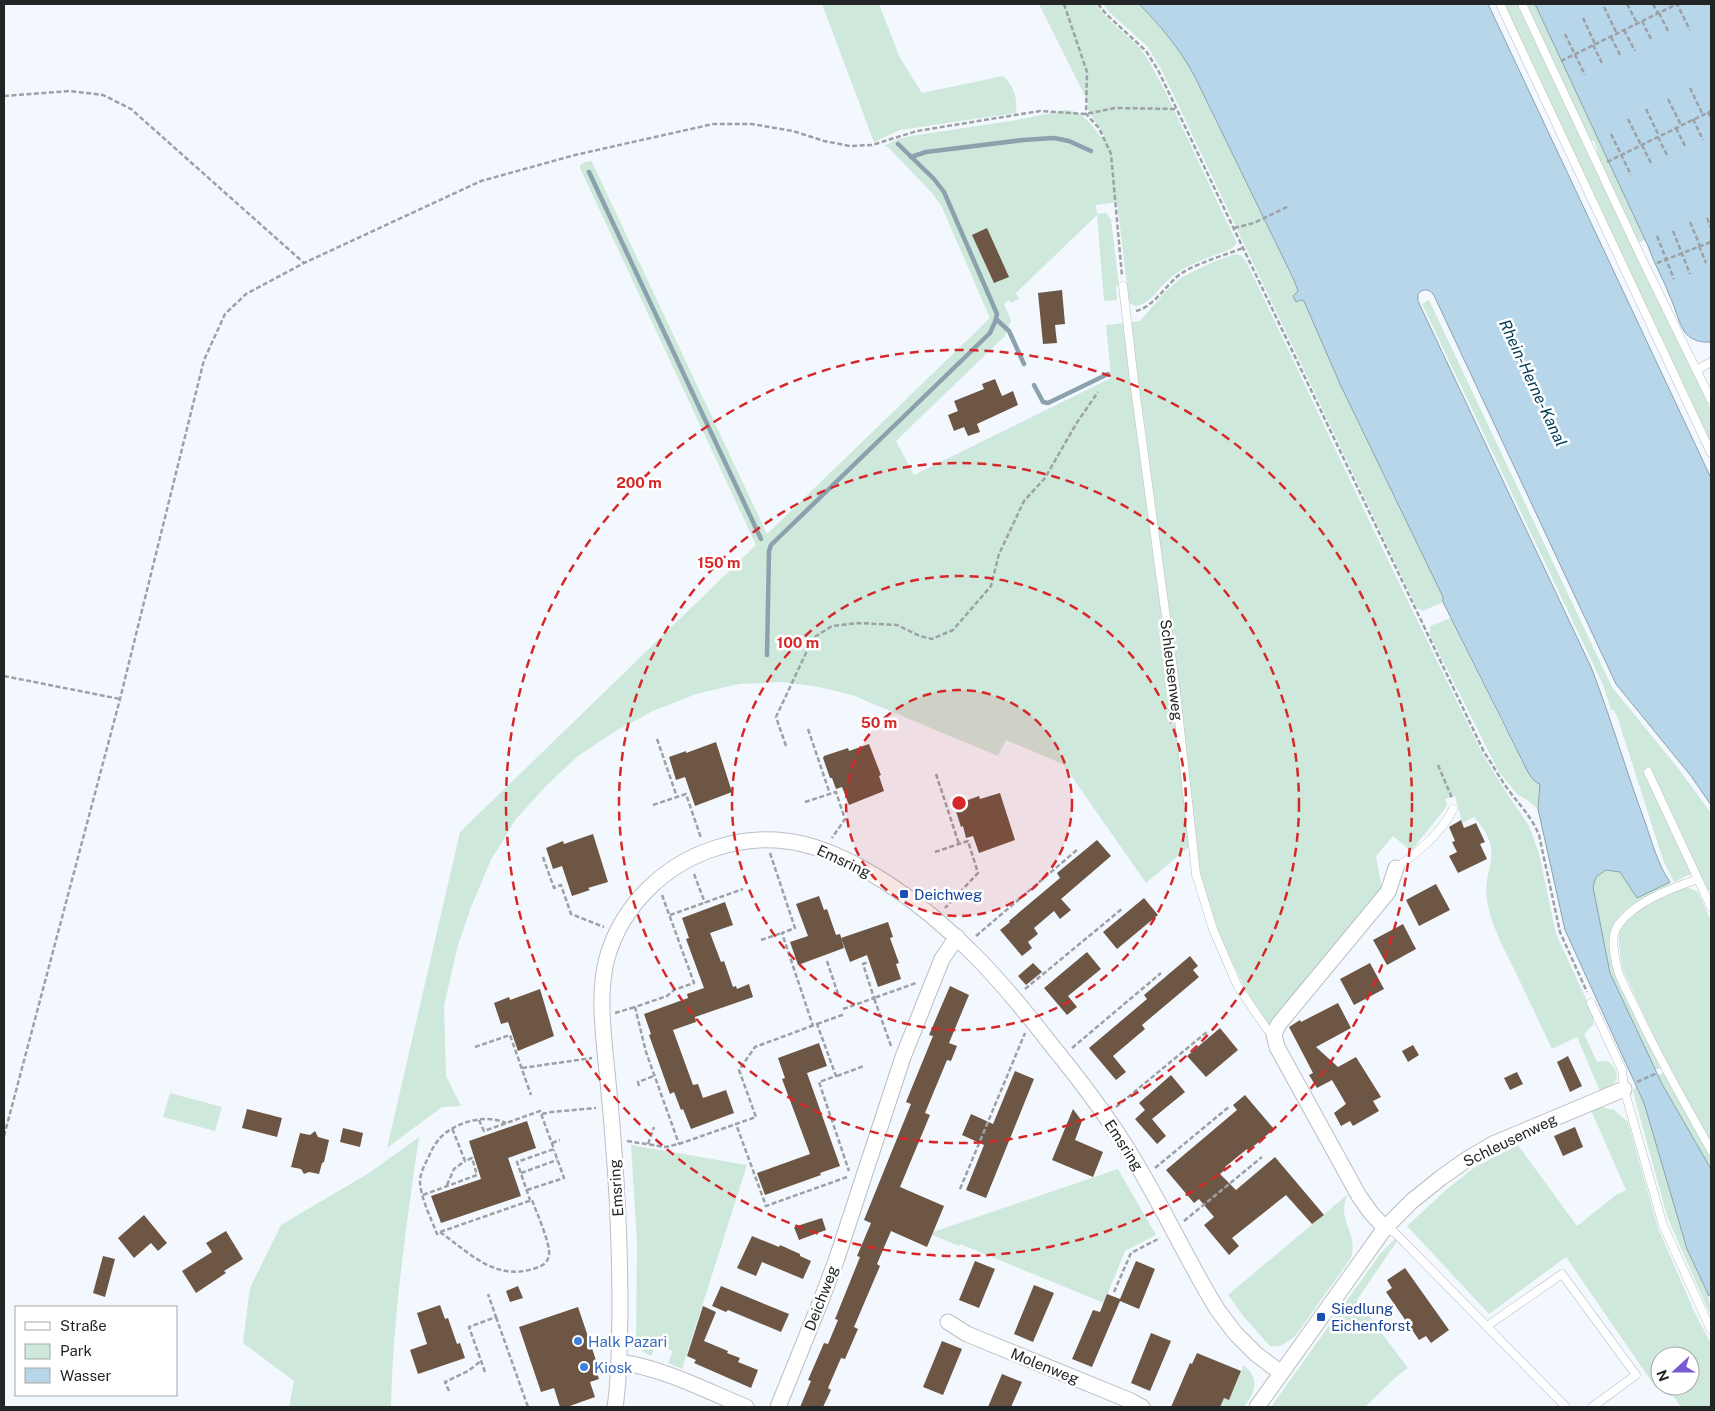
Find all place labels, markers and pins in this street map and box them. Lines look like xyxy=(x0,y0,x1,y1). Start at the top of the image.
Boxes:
centre of rings xyxy=(950,794,968,812)
place label: Deichweg xyxy=(914,886,982,903)
marker: Deichweg xyxy=(898,888,910,900)
place label: Siedlung Eichenforst xyxy=(1331,1300,1411,1334)
marker: Siedlung Eichenforst xyxy=(1315,1311,1327,1323)
place label: Halk Pazari xyxy=(588,1333,667,1350)
marker: Halk Pazari xyxy=(572,1335,584,1347)
place label: Kiosk xyxy=(594,1359,632,1376)
marker: Kiosk xyxy=(578,1361,590,1373)

